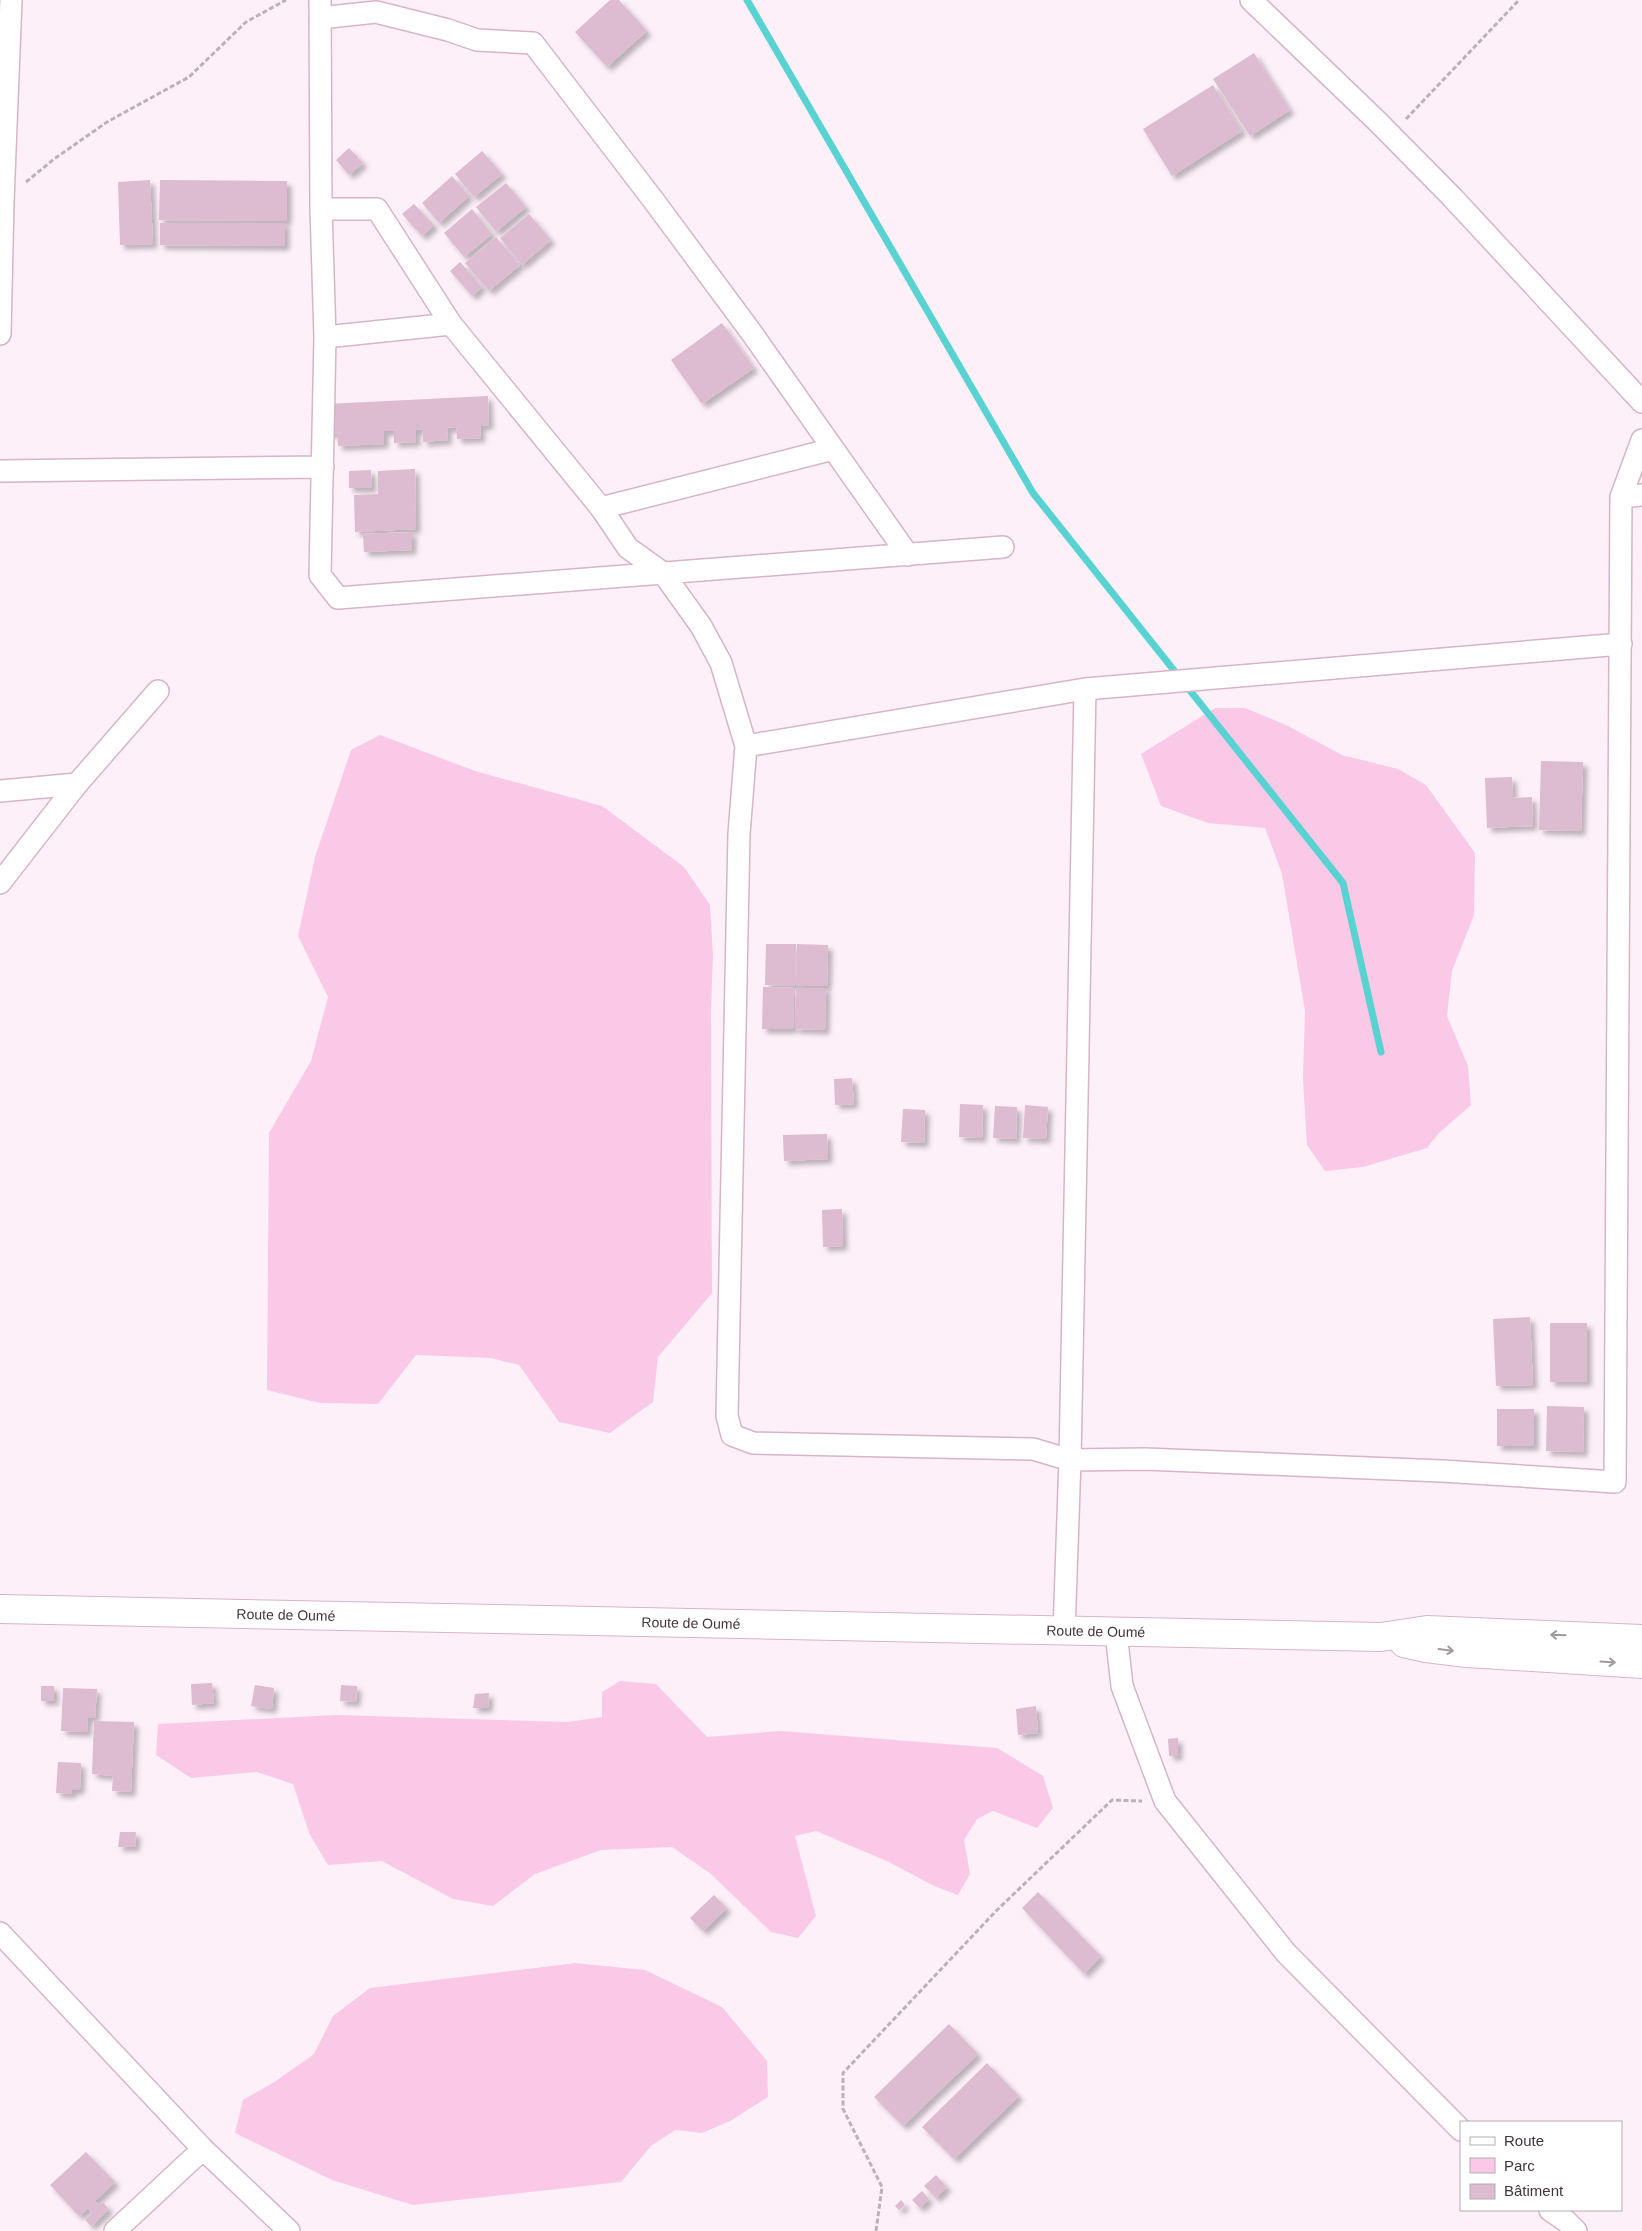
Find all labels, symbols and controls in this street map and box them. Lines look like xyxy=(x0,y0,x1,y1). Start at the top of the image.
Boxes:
street label: Route de Oumé xyxy=(236,1606,336,1624)
street label: Route de Oumé xyxy=(641,1614,741,1632)
street label: Route de Oumé xyxy=(1046,1622,1146,1640)
one-way arrow xyxy=(1551,1630,1567,1640)
one-way arrow xyxy=(1438,1645,1454,1655)
one-way arrow xyxy=(1600,1657,1616,1666)
legend xyxy=(1460,2121,1622,2211)
text: Route xyxy=(1504,2132,1544,2149)
text: Parc xyxy=(1504,2157,1535,2174)
text: Bâtiment xyxy=(1504,2182,1564,2199)

